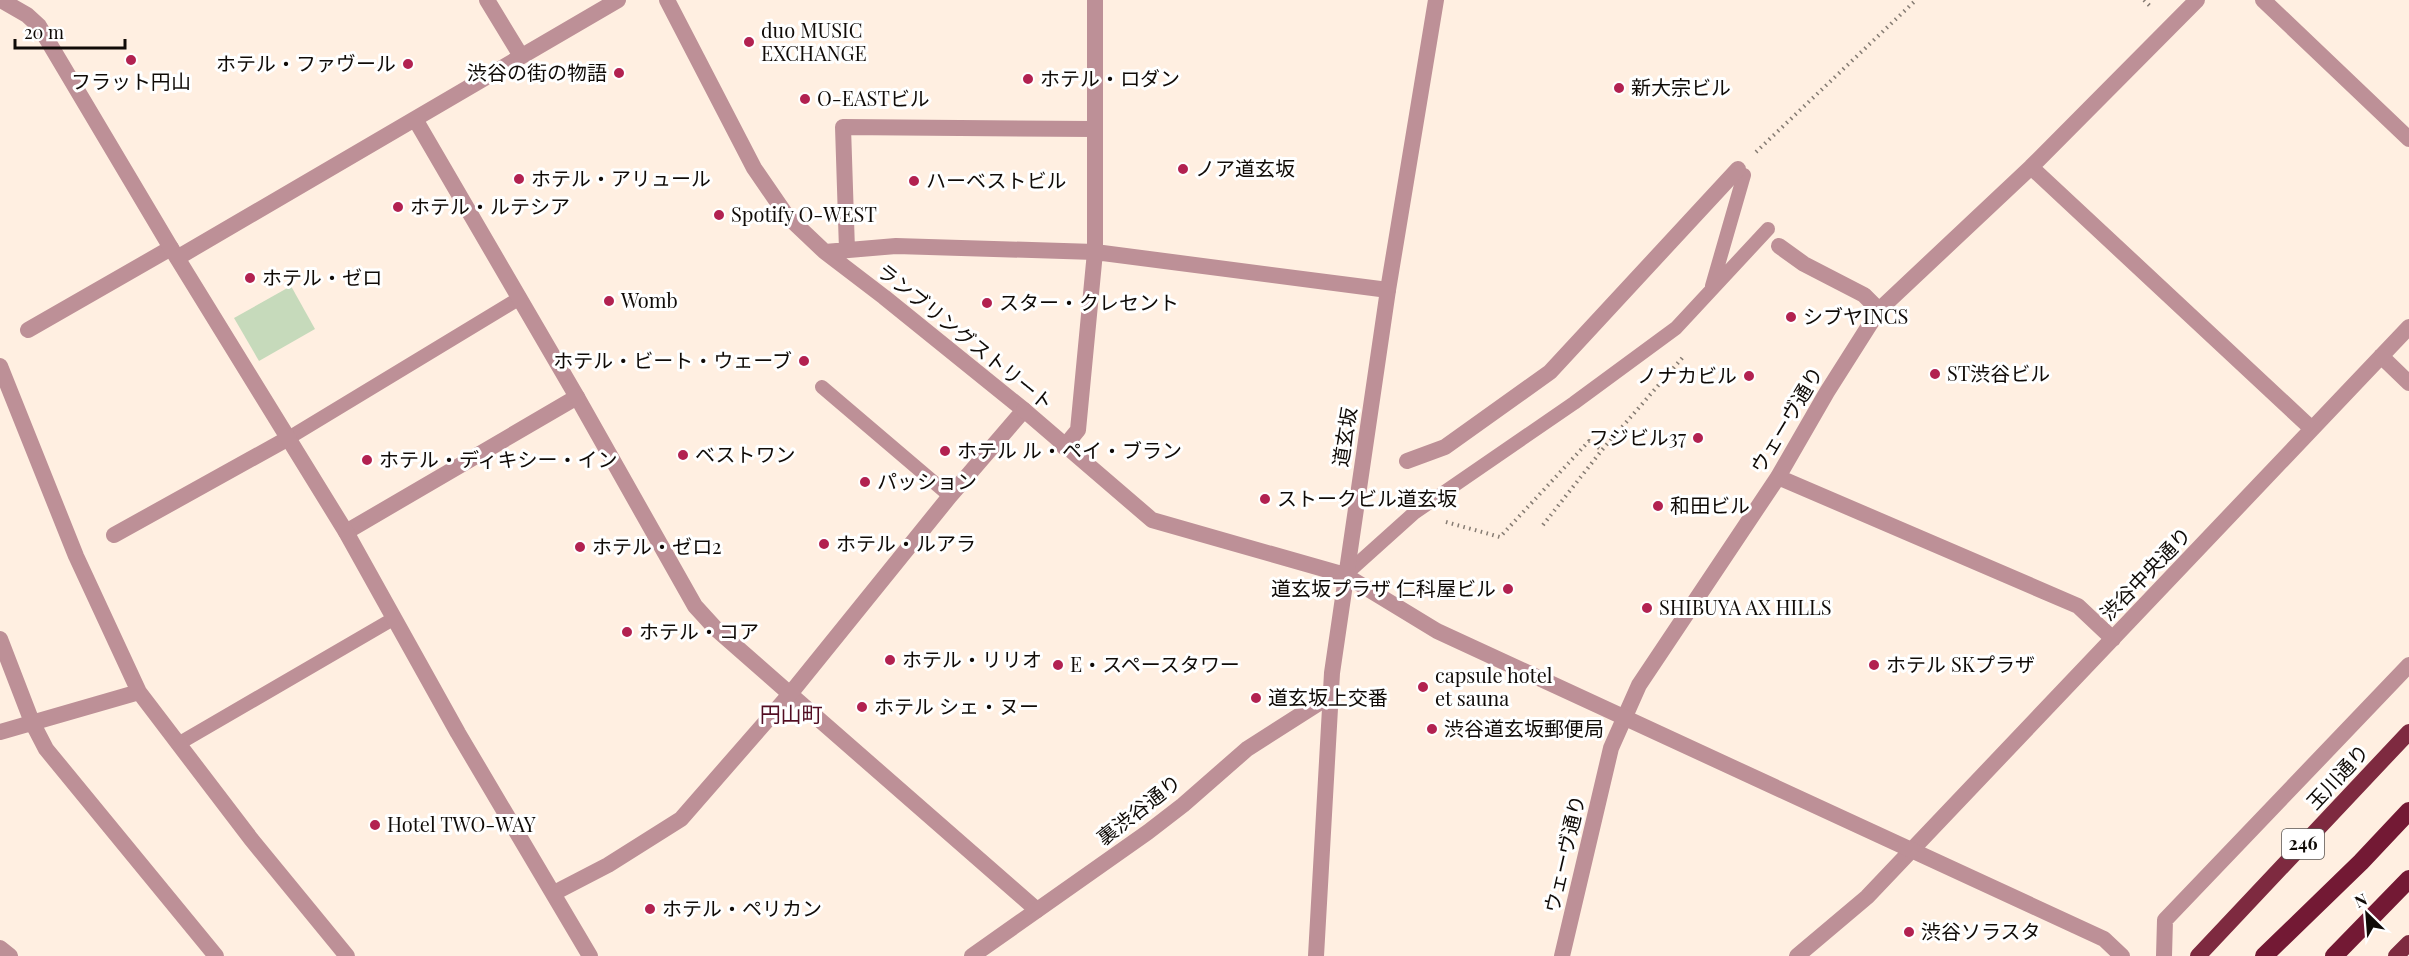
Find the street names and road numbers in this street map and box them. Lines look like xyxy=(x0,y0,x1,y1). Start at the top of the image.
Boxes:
street label: ランブリングストリート xyxy=(872,256,1060,415)
street label: ウェーヴ通り xyxy=(1743,361,1828,478)
street label: 道玄坂 xyxy=(1325,405,1362,469)
street label: 渋谷中央通り xyxy=(2094,520,2196,625)
street label: 玉川通り xyxy=(2300,738,2374,814)
street label: 裏渋谷通り xyxy=(1090,767,1186,850)
street label: ウェーヴ通り xyxy=(1537,792,1590,915)
road number: 246 xyxy=(2282,829,2324,859)

